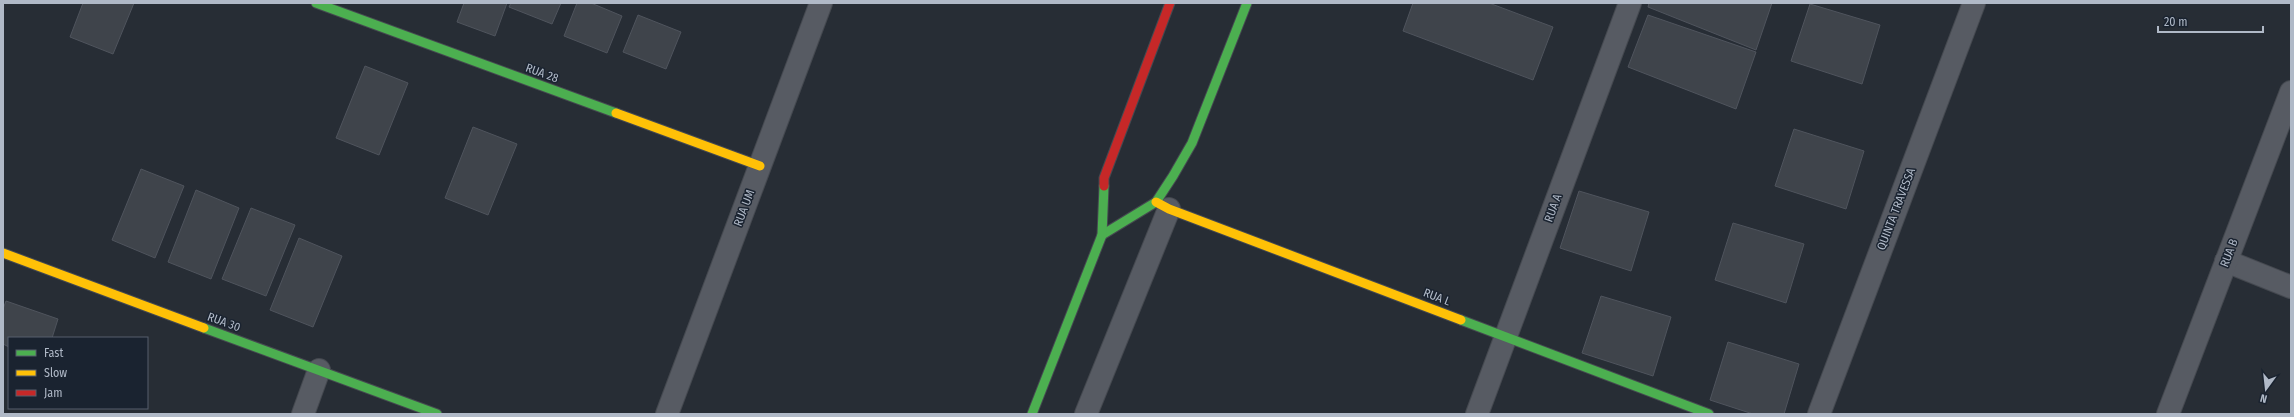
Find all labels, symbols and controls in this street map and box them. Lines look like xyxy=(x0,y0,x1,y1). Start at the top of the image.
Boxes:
scale bar xyxy=(2158,8,2263,34)
text: 20 m xyxy=(2164,15,2188,29)
street label: RUA 28 xyxy=(524,61,560,85)
street label: QUINTA TRAVESSA xyxy=(1874,165,1918,252)
street label: RUA UM xyxy=(731,188,757,228)
street label: RUA A xyxy=(1541,191,1565,224)
street label: RUA B xyxy=(2217,237,2241,269)
street label: RUA L xyxy=(1421,285,1453,309)
street label: RUA 30 xyxy=(206,310,242,334)
legend xyxy=(8,337,148,409)
text: Fast xyxy=(44,346,63,360)
text: Slow xyxy=(44,366,67,380)
north arrow xyxy=(2246,369,2286,409)
text: Jam xyxy=(44,386,62,400)
text: N xyxy=(2259,391,2268,405)

